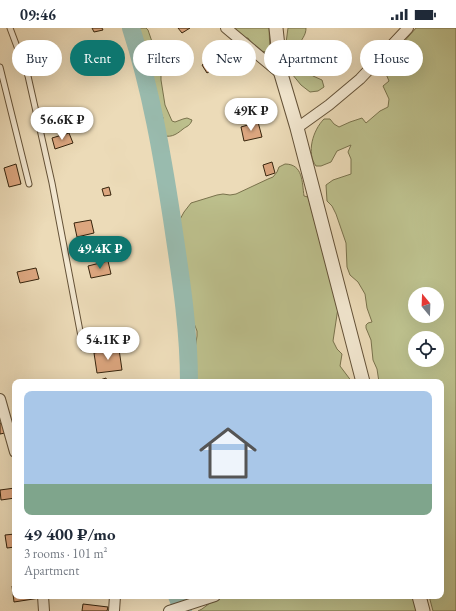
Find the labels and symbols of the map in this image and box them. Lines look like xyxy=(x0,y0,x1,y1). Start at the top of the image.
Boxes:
pin: 49K ₽ xyxy=(223,98,279,132)
pin: 56.6K ₽ xyxy=(25,107,99,141)
pin: 49.4K ₽ xyxy=(63,236,137,270)
north arrow xyxy=(408,287,444,323)
pin: 54.1K ₽ xyxy=(71,327,145,361)

